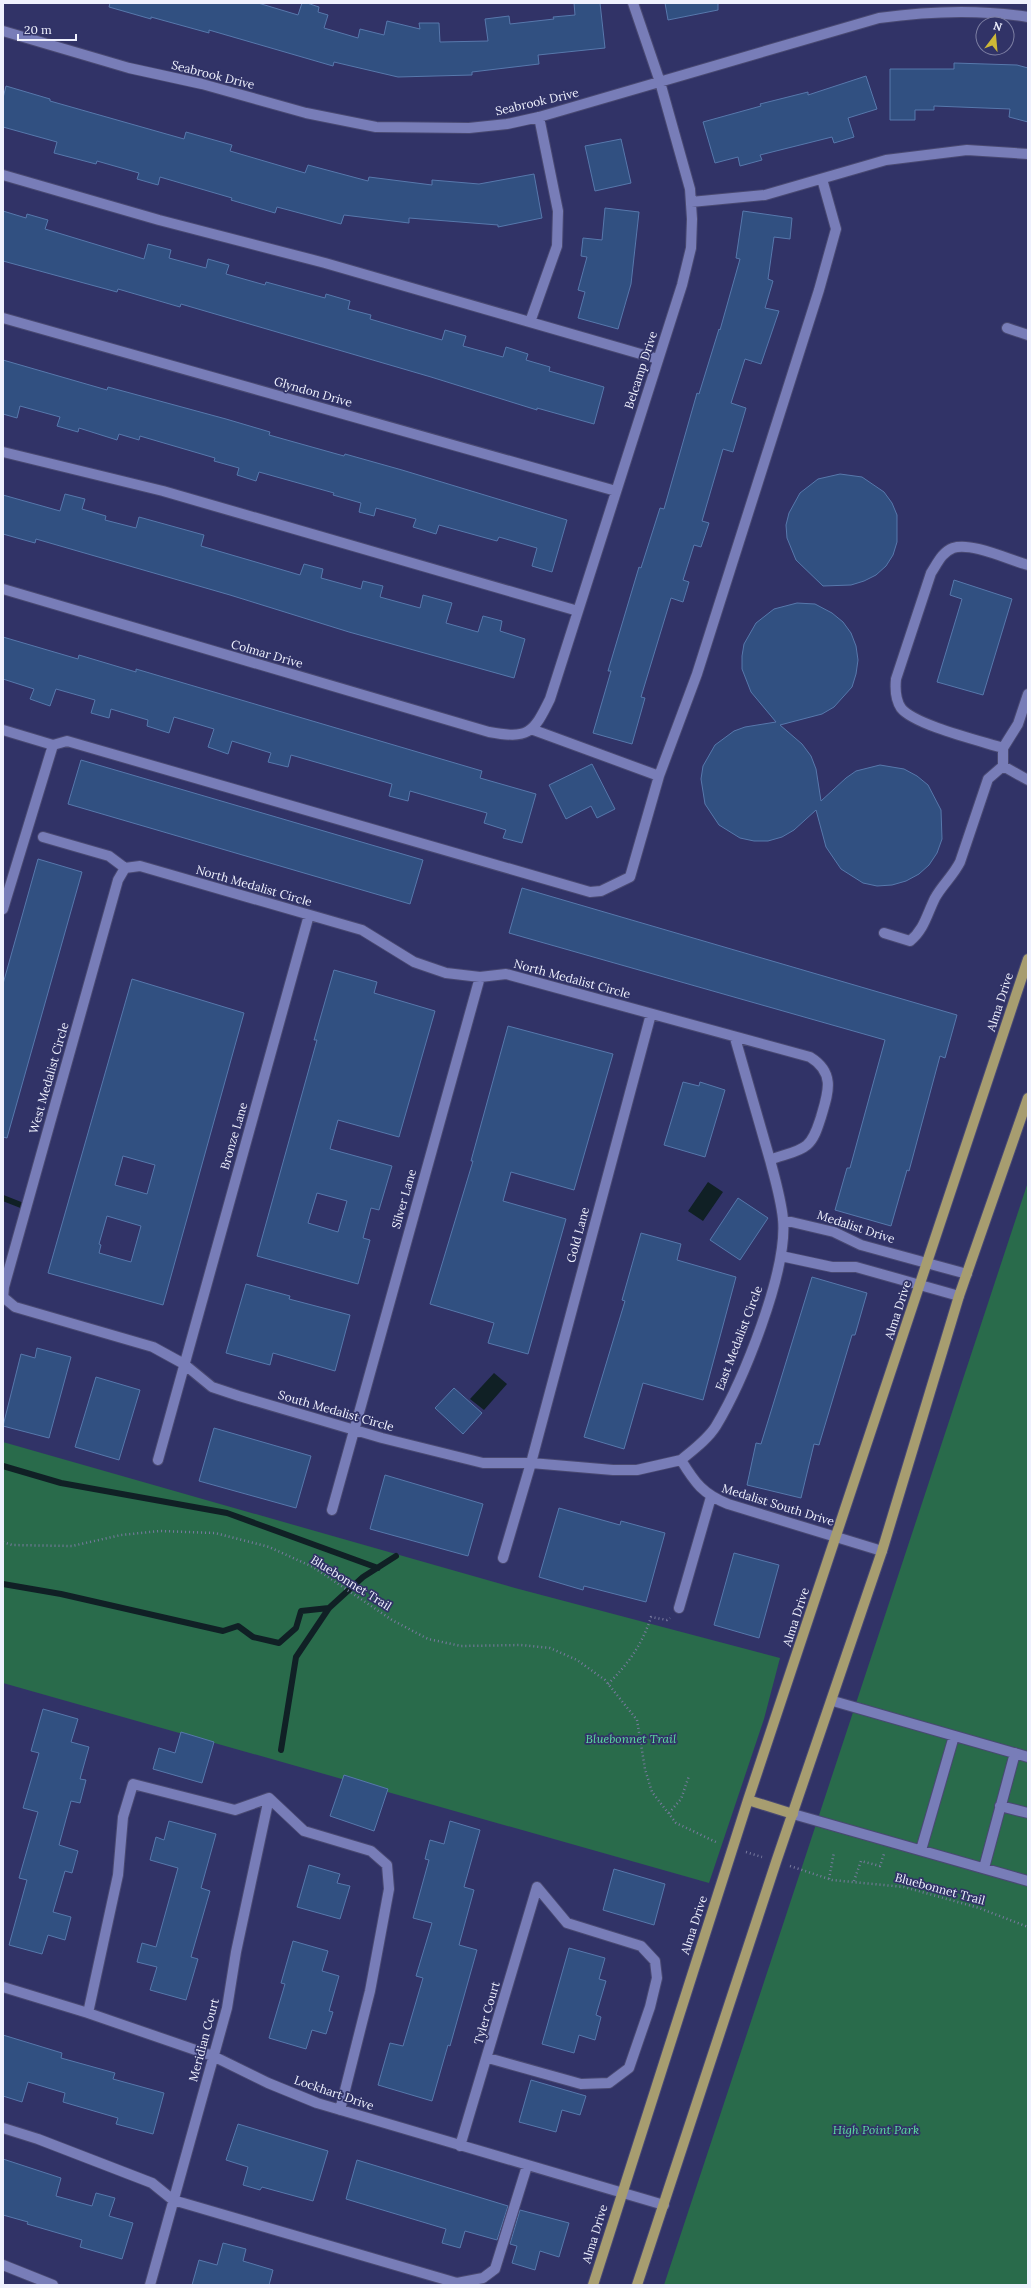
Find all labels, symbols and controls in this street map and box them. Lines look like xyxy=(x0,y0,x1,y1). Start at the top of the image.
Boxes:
scale bar xyxy=(18,16,76,42)
north arrow xyxy=(975,16,1015,56)
text: N xyxy=(992,18,1004,34)
text: 20 m xyxy=(24,22,52,37)
street label: Seabrook Drive xyxy=(170,57,257,92)
street label: Seabrook Drive xyxy=(494,85,581,118)
street label: Belcamp Drive xyxy=(621,329,660,411)
street label: Glyndon Drive xyxy=(272,373,354,410)
street label: Colmar Drive xyxy=(230,636,305,671)
street label: North Medalist Circle xyxy=(194,862,314,909)
street label: North Medalist Circle xyxy=(512,956,633,1001)
street label: Alma Drive xyxy=(983,970,1016,1034)
street label: West Medalist Circle xyxy=(25,1020,72,1135)
street label: Bronze Lane xyxy=(217,1100,250,1171)
street label: Silver Lane xyxy=(388,1167,419,1230)
street label: Gold Lane xyxy=(563,1205,592,1264)
street label: Medalist Drive xyxy=(815,1207,897,1246)
street label: Alma Drive xyxy=(881,1278,914,1342)
street label: East Medalist Circle xyxy=(712,1283,766,1392)
street label: South Medalist Circle xyxy=(277,1387,396,1434)
street label: Medalist South Drive xyxy=(720,1480,837,1529)
street label: Bluebonnet Trail xyxy=(308,1552,394,1613)
street label: Alma Drive xyxy=(779,1585,812,1649)
park label: Bluebonnet Trail xyxy=(586,1731,677,1746)
street label: Bluebonnet Trail xyxy=(893,1869,987,1908)
street label: Alma Drive xyxy=(677,1893,710,1957)
street label: Tyler Court xyxy=(470,1979,503,2046)
street label: Meridian Court xyxy=(185,1996,222,2083)
street label: Lockhart Drive xyxy=(292,2072,376,2113)
park label: High Point Park xyxy=(833,2122,919,2137)
street label: Alma Drive xyxy=(578,2202,611,2266)

